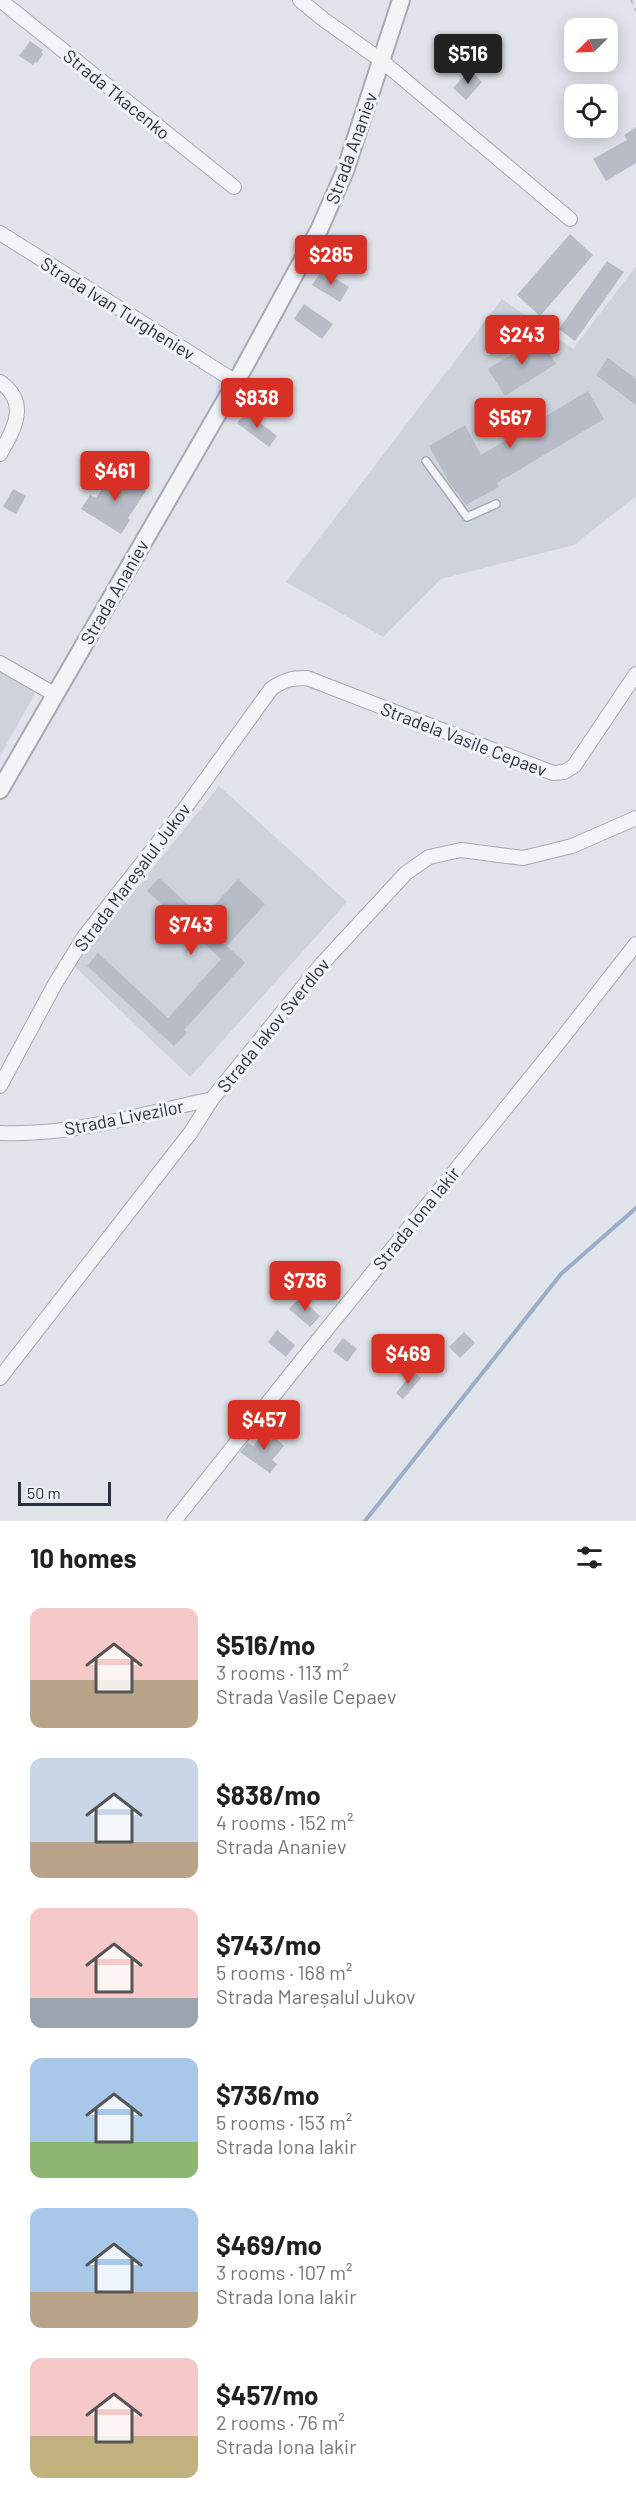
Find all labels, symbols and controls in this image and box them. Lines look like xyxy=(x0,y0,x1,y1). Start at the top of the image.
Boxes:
north arrow xyxy=(564,18,618,72)
map controls xyxy=(564,18,618,138)
pin: $516 xyxy=(432,34,504,85)
text: $516 xyxy=(448,41,488,65)
street label: Strada Tkacenko xyxy=(59,44,175,144)
button: locate xyxy=(564,84,618,138)
street label: Strada Ananiev xyxy=(321,89,382,207)
pin: $285 xyxy=(295,235,367,286)
text: $285 xyxy=(309,242,353,266)
street label: Strada Ivan Turgheniev xyxy=(37,252,199,365)
pin: $243 xyxy=(486,315,558,366)
text: $243 xyxy=(499,322,545,346)
pin: $838 xyxy=(221,378,293,429)
text: $838 xyxy=(235,385,279,409)
pin: $567 xyxy=(474,398,546,449)
text: $567 xyxy=(489,405,531,429)
pin: $461 xyxy=(79,451,151,502)
text: $461 xyxy=(94,458,136,482)
street label: Strada Ananiev xyxy=(75,535,153,648)
street label: Stradela Vasile Cepaev xyxy=(378,697,551,781)
street label: Strada Mareșalul Jukov xyxy=(69,798,195,955)
pin: $743 xyxy=(155,905,227,956)
text: $743 xyxy=(169,912,213,936)
street label: Strada Iakov Sverdlov xyxy=(212,953,334,1097)
street label: Strada Livezilor xyxy=(62,1095,186,1139)
street label: Strada Iona Iakir xyxy=(368,1162,465,1274)
pin: $736 xyxy=(269,1261,341,1312)
text: $736 xyxy=(284,1268,326,1292)
pin: $469 xyxy=(372,1334,444,1385)
text: $469 xyxy=(386,1341,430,1365)
pin: $457 xyxy=(228,1400,300,1451)
text: $457 xyxy=(242,1407,286,1431)
scale bar xyxy=(18,1479,111,1506)
text: 50 m xyxy=(27,1483,61,1502)
icon: filters xyxy=(573,1541,606,1574)
text: 10 homes xyxy=(30,1542,137,1573)
text: $516/mo xyxy=(216,1629,315,1660)
icon: home xyxy=(78,1632,150,1704)
text: 3 rooms · 113 m² xyxy=(216,1660,349,1684)
text: Strada Vasile Cepaev xyxy=(216,1684,397,1708)
text: $838/mo xyxy=(216,1779,321,1810)
icon: home xyxy=(78,1782,150,1854)
text: 4 rooms · 152 m² xyxy=(216,1810,353,1834)
text: Strada Ananiev xyxy=(216,1834,346,1858)
text: $743/mo xyxy=(216,1929,321,1960)
icon: home xyxy=(78,1932,150,2004)
text: 5 rooms · 168 m² xyxy=(216,1960,352,1984)
text: Strada Mareșalul Jukov xyxy=(216,1984,415,2008)
text: $736/mo xyxy=(216,2079,319,2110)
icon: home xyxy=(78,2082,150,2154)
text: 5 rooms · 153 m² xyxy=(216,2110,352,2134)
text: Strada Iona Iakir xyxy=(216,2134,356,2158)
text: $469/mo xyxy=(216,2229,322,2260)
icon: home xyxy=(78,2232,150,2304)
text: 3 rooms · 107 m² xyxy=(216,2260,352,2284)
text: Strada Iona Iakir xyxy=(216,2284,356,2308)
text: $457/mo xyxy=(216,2379,319,2410)
icon: home xyxy=(78,2382,150,2454)
text: 2 rooms · 76 m² xyxy=(216,2410,345,2434)
text: Strada Iona Iakir xyxy=(216,2434,356,2458)

